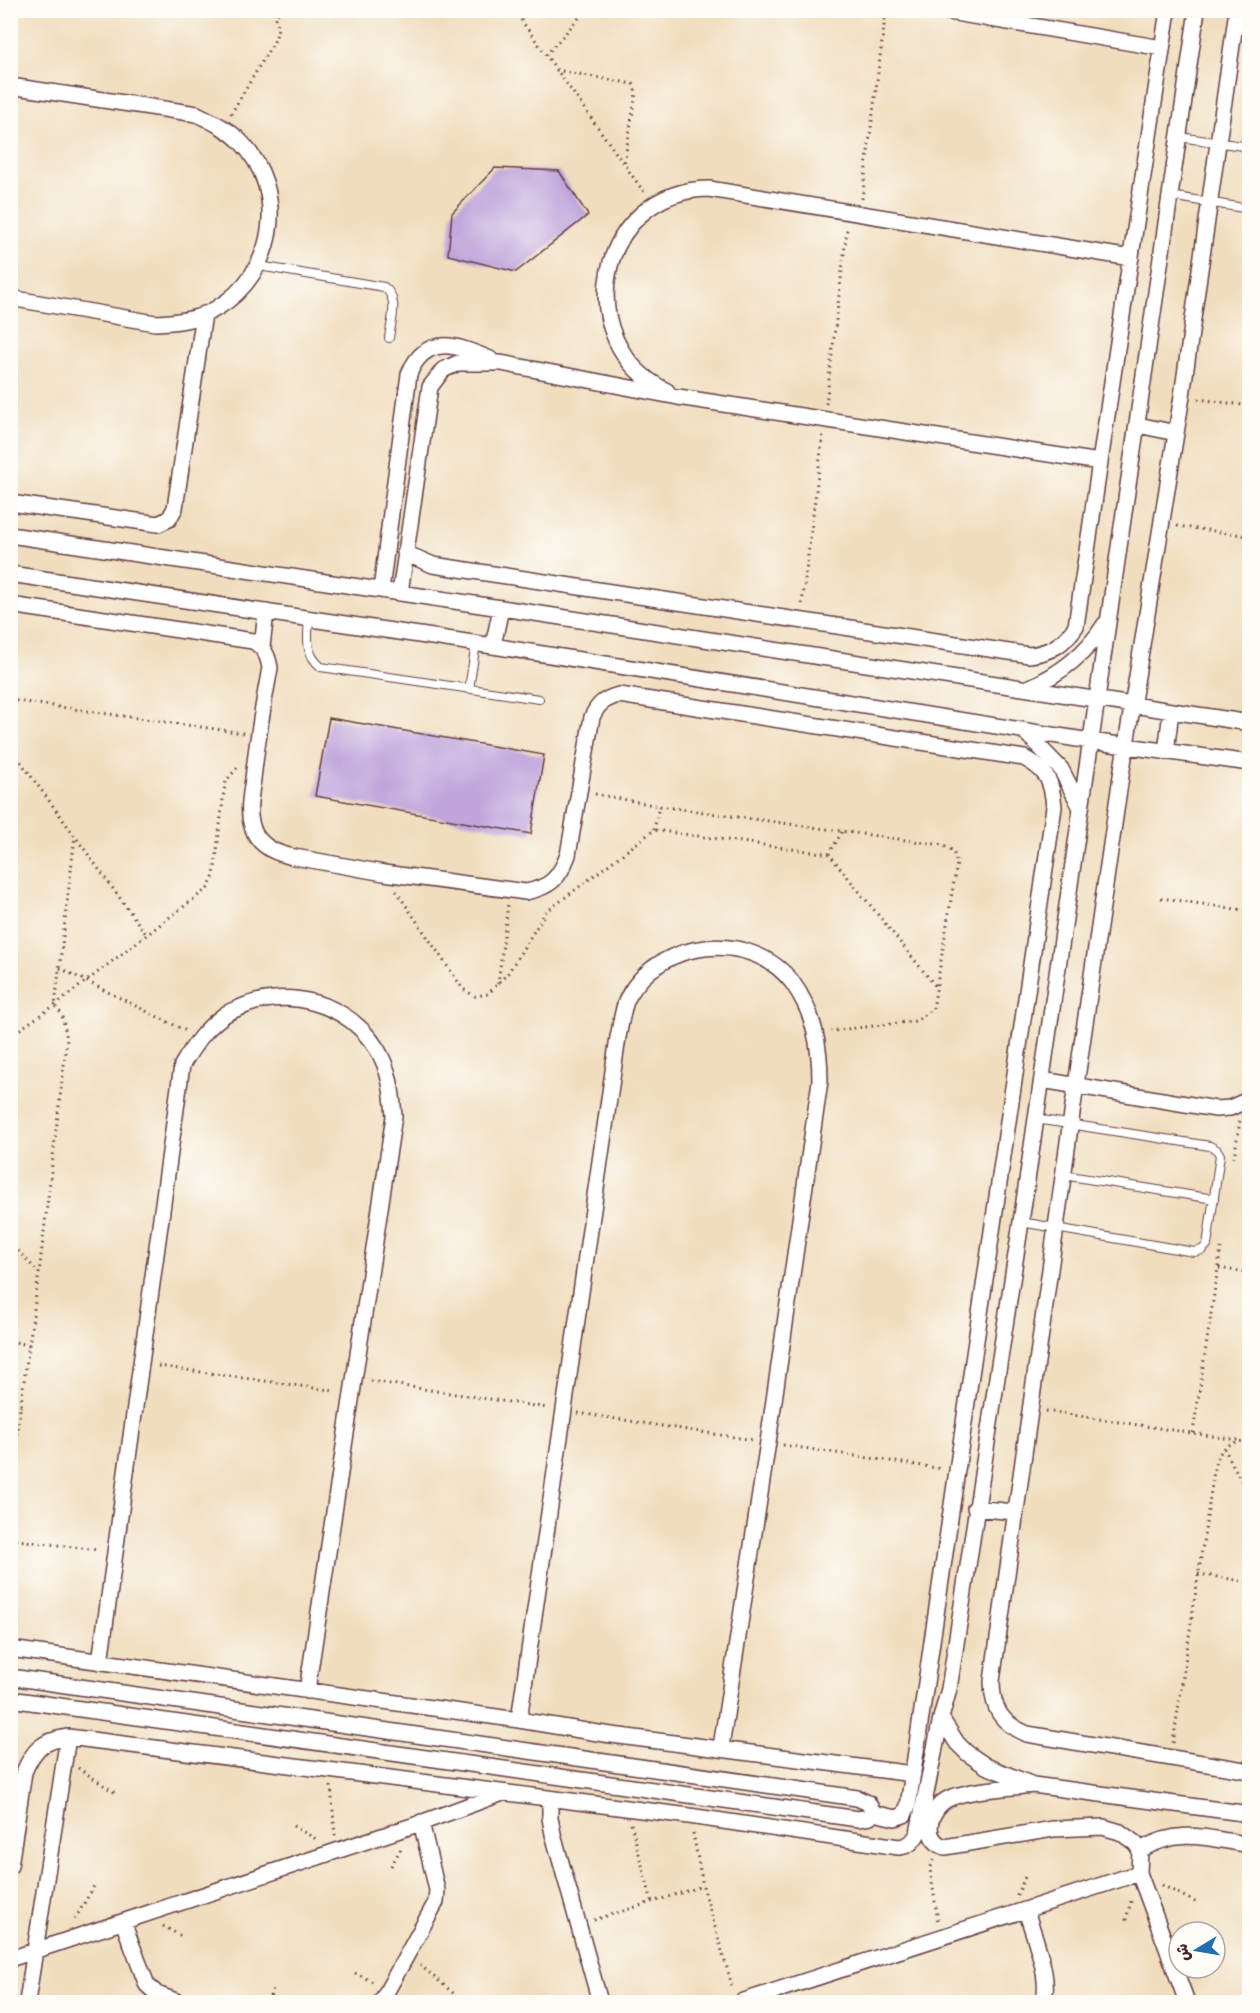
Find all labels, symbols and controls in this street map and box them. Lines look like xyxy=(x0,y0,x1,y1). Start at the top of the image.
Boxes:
north arrow xyxy=(1167,1920,1227,1980)
text: ش xyxy=(1168,1942,1195,1964)

